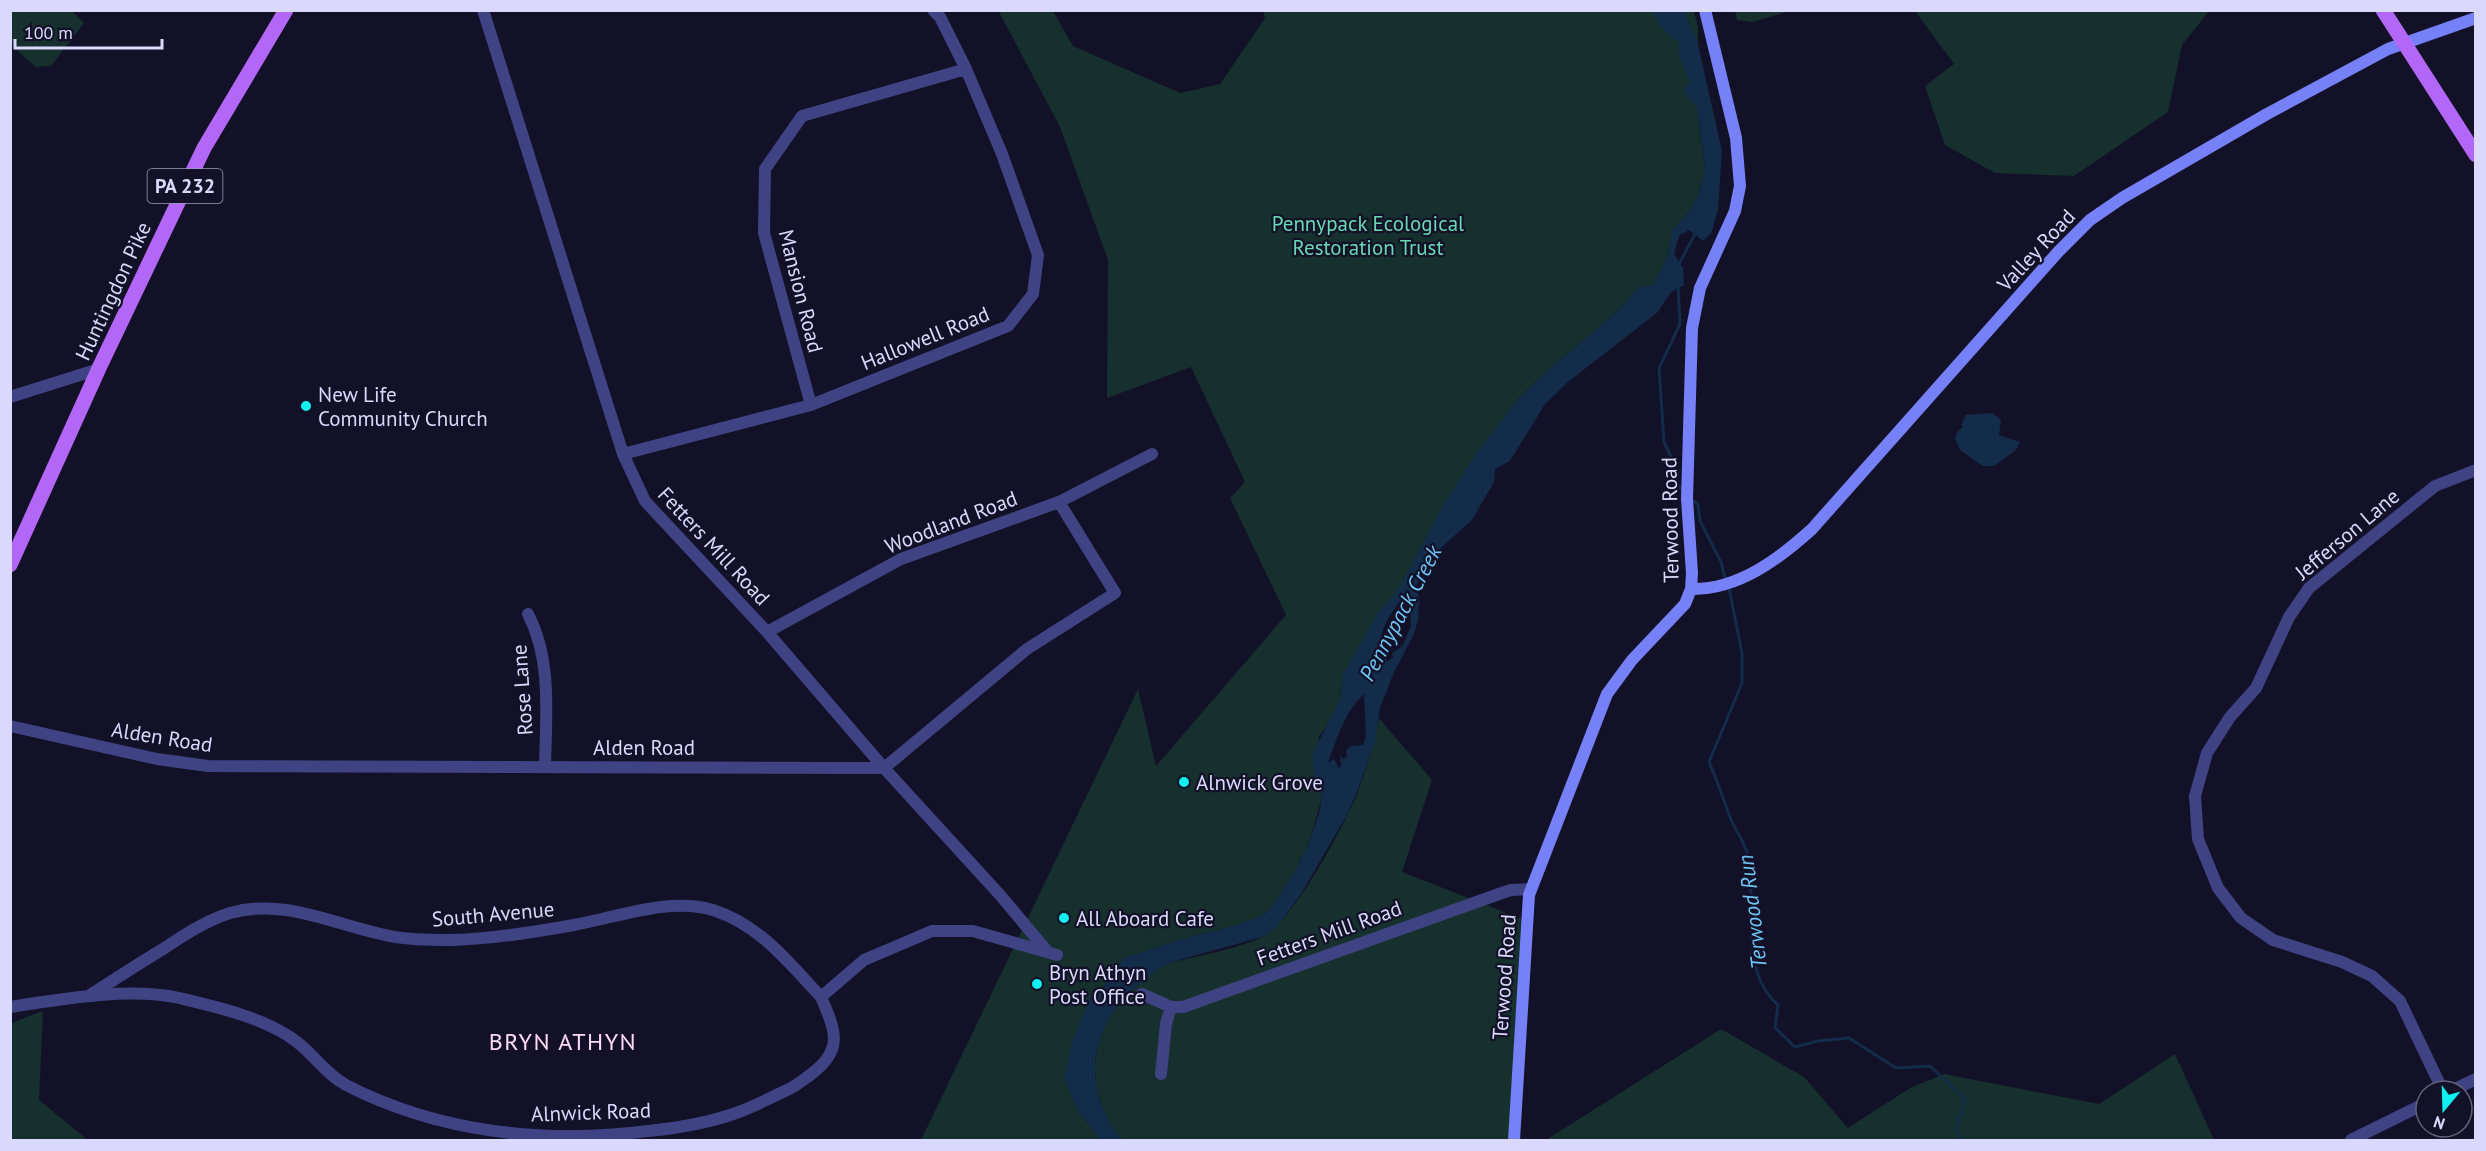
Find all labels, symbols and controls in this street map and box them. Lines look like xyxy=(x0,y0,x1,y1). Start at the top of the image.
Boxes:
scale bar xyxy=(15,12,162,50)
text: 100 m xyxy=(24,21,73,44)
road number: PA 232 xyxy=(148,169,222,203)
street label: Valley Road xyxy=(1990,203,2081,298)
park label: Pennypack Ecological Restoration Trust xyxy=(1272,210,1464,261)
street label: Huntingdon Pike xyxy=(69,217,157,365)
street label: Mansion Road xyxy=(773,227,829,355)
street label: Hallowell Road xyxy=(857,300,993,376)
place label: New Life Community Church xyxy=(318,381,488,432)
marker: New Life Community Church xyxy=(299,399,313,413)
street label: Terwood Road xyxy=(1655,457,1685,583)
street label: Fetters Mill Road xyxy=(652,481,776,611)
street label: Jefferson Lane xyxy=(2289,483,2405,586)
street label: Woodland Road xyxy=(881,484,1021,560)
water label: Pennypack Creek xyxy=(1353,539,1448,686)
street label: Rose Lane xyxy=(505,644,539,736)
street label: Alden Road xyxy=(110,716,214,758)
street label: Alden Road xyxy=(593,734,695,761)
place label: Alnwick Grove xyxy=(1196,769,1323,796)
marker: Alnwick Grove xyxy=(1177,775,1191,789)
water label: Terwood Run xyxy=(1731,853,1773,971)
street label: Fetters Mill Road xyxy=(1253,894,1405,972)
street label: South Avenue xyxy=(431,895,555,933)
place label: All Aboard Cafe xyxy=(1076,905,1214,932)
marker: All Aboard Cafe xyxy=(1057,911,1071,925)
street label: Terwood Road xyxy=(1486,913,1522,1041)
place label: Bryn Athyn Post Office xyxy=(1049,959,1146,1010)
marker: Bryn Athyn Post Office xyxy=(1030,977,1044,991)
district label: BRYN ATHYN xyxy=(489,1026,637,1057)
north arrow xyxy=(2414,1079,2474,1139)
street label: Alnwick Road xyxy=(531,1096,651,1128)
text: N xyxy=(2431,1112,2447,1134)

